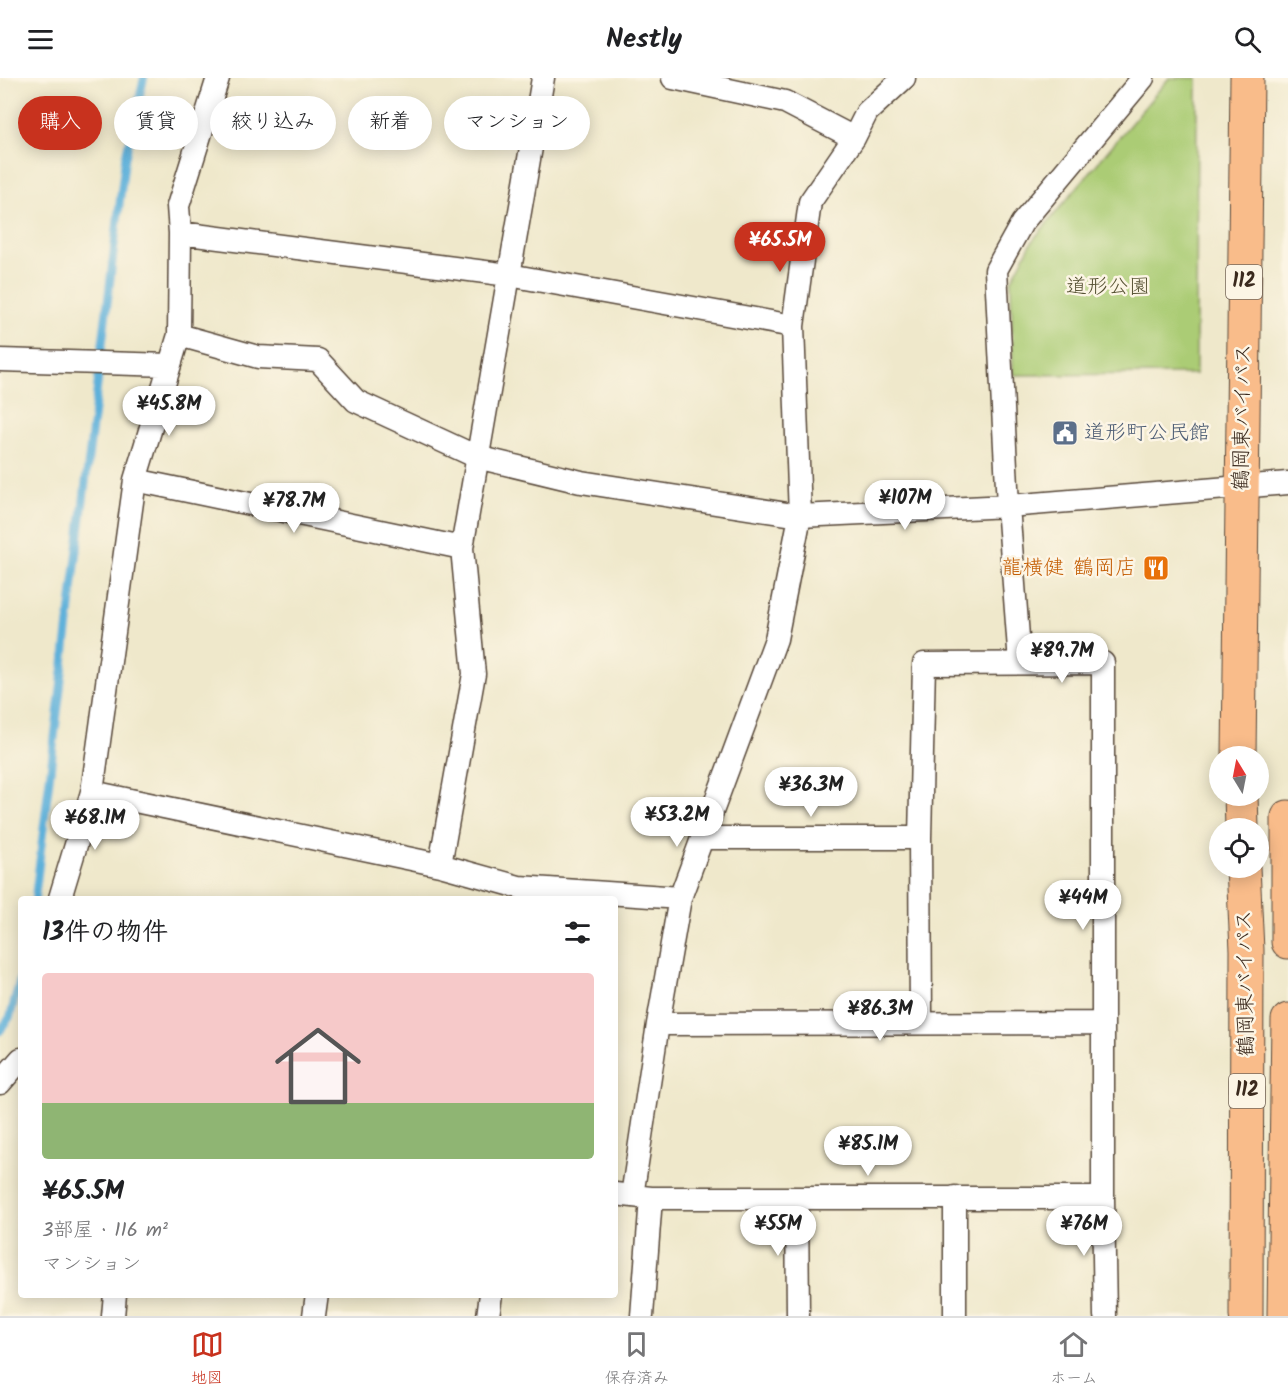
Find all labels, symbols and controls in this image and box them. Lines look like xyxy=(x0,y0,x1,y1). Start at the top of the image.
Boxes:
text: Nestly xyxy=(606,18,682,61)
icon: menu xyxy=(24,23,57,56)
icon: search xyxy=(1231,23,1264,56)
chip: 購入 xyxy=(18,96,102,150)
chip: 賃貸 xyxy=(114,96,198,150)
chip: 絞り込み xyxy=(210,96,336,150)
chip: 新着 xyxy=(348,96,432,150)
chip: マンション xyxy=(444,96,590,150)
pin: ¥65.5M xyxy=(731,222,829,273)
text: ¥65.5M xyxy=(748,225,812,257)
road number: 112 xyxy=(1226,265,1262,299)
park label: 道形公園 xyxy=(1066,271,1150,304)
street label: 鶴岡東バイパス xyxy=(1225,343,1261,491)
pin: ¥45.8M xyxy=(120,386,218,437)
text: ¥45.8M xyxy=(137,389,201,421)
place label: 道形町公民館 xyxy=(1084,417,1210,450)
public building icon: 道形町公民館 xyxy=(1050,418,1080,448)
pin: ¥107M xyxy=(863,480,947,531)
pin: ¥78.7M xyxy=(245,483,343,534)
text: ¥107M xyxy=(878,483,932,515)
text: ¥78.7M xyxy=(263,486,325,518)
place label: 龍横健 鶴岡店 xyxy=(1002,552,1136,585)
restaurant icon: 龍横健 鶴岡店 xyxy=(1141,553,1171,583)
pin: ¥89.7M xyxy=(1013,633,1111,684)
text: ¥89.7M xyxy=(1030,636,1094,668)
north arrow xyxy=(1209,746,1269,806)
map controls xyxy=(1209,746,1269,878)
pin: ¥36.3M xyxy=(762,767,860,818)
text: ¥36.3M xyxy=(779,770,843,802)
pin: ¥53.2M xyxy=(628,797,726,848)
pin: ¥68.1M xyxy=(46,800,144,851)
text: ¥53.2M xyxy=(645,800,709,832)
text: ¥68.1M xyxy=(65,803,125,835)
button: locate xyxy=(1209,818,1269,878)
pin: ¥44M xyxy=(1047,880,1119,931)
text: ¥44M xyxy=(1058,883,1108,915)
street label: 鶴岡東バイパス xyxy=(1228,909,1264,1057)
text: 13件の物件 xyxy=(42,912,168,954)
icon: filters xyxy=(561,916,594,949)
pin: ¥86.3M xyxy=(831,991,929,1042)
text: ¥86.3M xyxy=(847,994,913,1026)
icon: home xyxy=(264,1012,372,1120)
road number: 112 xyxy=(1229,1074,1265,1108)
pin: ¥85.1M xyxy=(819,1126,917,1177)
text: ¥85.1M xyxy=(838,1129,898,1161)
text: ¥65.5M xyxy=(42,1171,124,1213)
pin: ¥55M xyxy=(742,1206,814,1257)
pin: ¥76M xyxy=(1048,1206,1120,1257)
text: ¥55M xyxy=(754,1209,802,1241)
text: ¥76M xyxy=(1060,1209,1108,1241)
text: 3部屋 · 116 m² xyxy=(42,1215,168,1247)
text: マンション xyxy=(42,1249,141,1281)
tab: 地図 xyxy=(191,1328,224,1391)
tab: 保存済み xyxy=(605,1328,669,1391)
tab: ホーム xyxy=(1050,1328,1097,1391)

